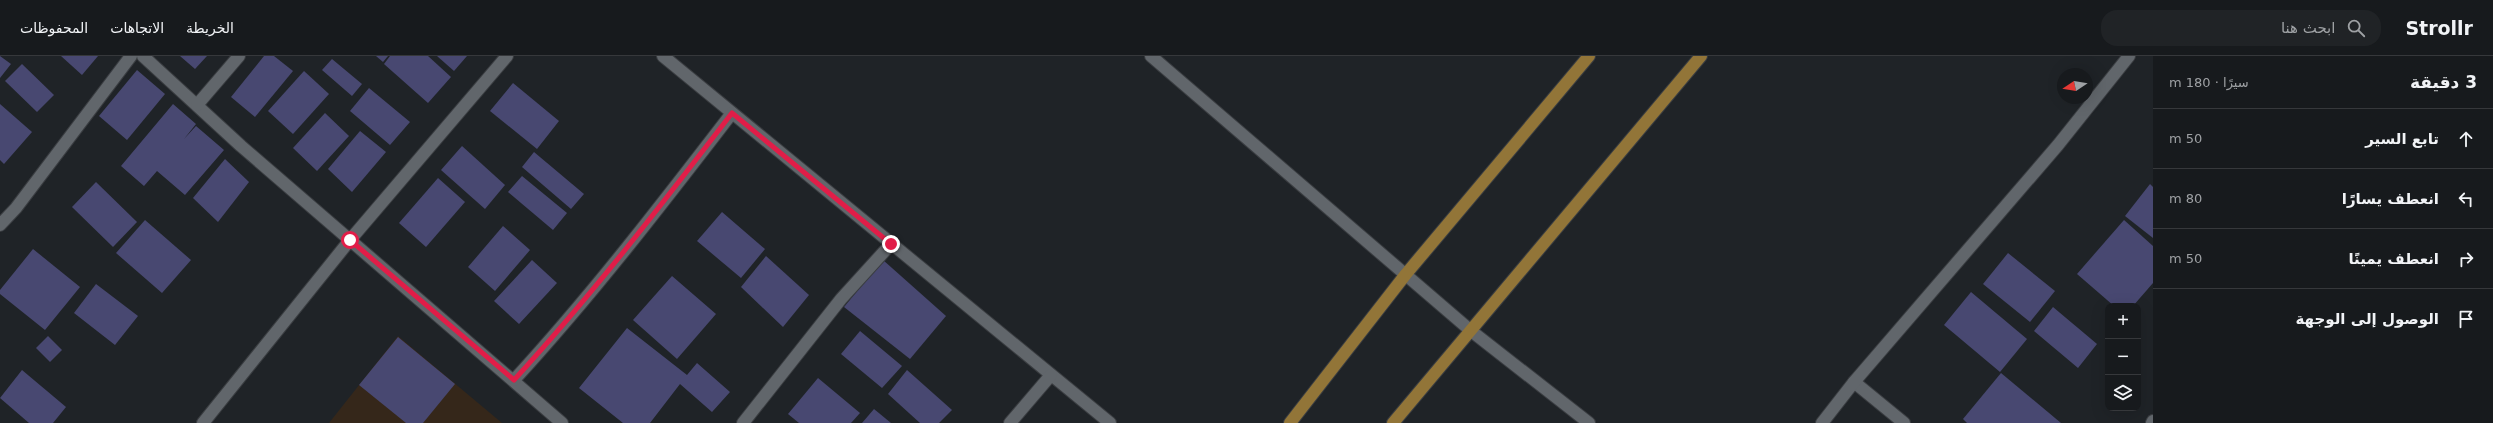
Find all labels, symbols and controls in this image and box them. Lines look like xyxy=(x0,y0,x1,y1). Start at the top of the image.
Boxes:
search box xyxy=(2101,10,2381,46)
icon: search xyxy=(2345,17,2367,39)
text: Strollr xyxy=(2405,17,2473,39)
text: ابحث هنا xyxy=(2281,19,2335,37)
text: المحفوظات xyxy=(20,20,88,36)
text: الاتجاهات xyxy=(110,20,164,36)
text: الخريطة xyxy=(186,20,234,36)
north arrow xyxy=(2057,68,2093,104)
text: 3 دقيقة xyxy=(2410,72,2477,92)
text: سيرًا · 180 m xyxy=(2169,75,2249,90)
icon: ahead xyxy=(2455,128,2477,150)
text: تابع السير xyxy=(2365,130,2439,148)
text: 50 m xyxy=(2169,131,2202,146)
icon: left xyxy=(2455,188,2477,210)
text: انعطف يسارًا xyxy=(2342,190,2439,208)
text: 80 m xyxy=(2169,191,2202,206)
route start xyxy=(341,231,359,249)
route end xyxy=(882,235,900,253)
icon: right xyxy=(2455,248,2477,270)
text: انعطف يمينًا xyxy=(2348,250,2439,268)
text: 50 m xyxy=(2169,251,2202,266)
map controls xyxy=(2105,303,2141,411)
button: + xyxy=(2105,303,2141,339)
icon: arrive xyxy=(2455,308,2477,330)
text: الوصول إلى الوجهة xyxy=(2296,310,2439,328)
button: − xyxy=(2105,339,2141,375)
button: layers xyxy=(2105,375,2141,411)

